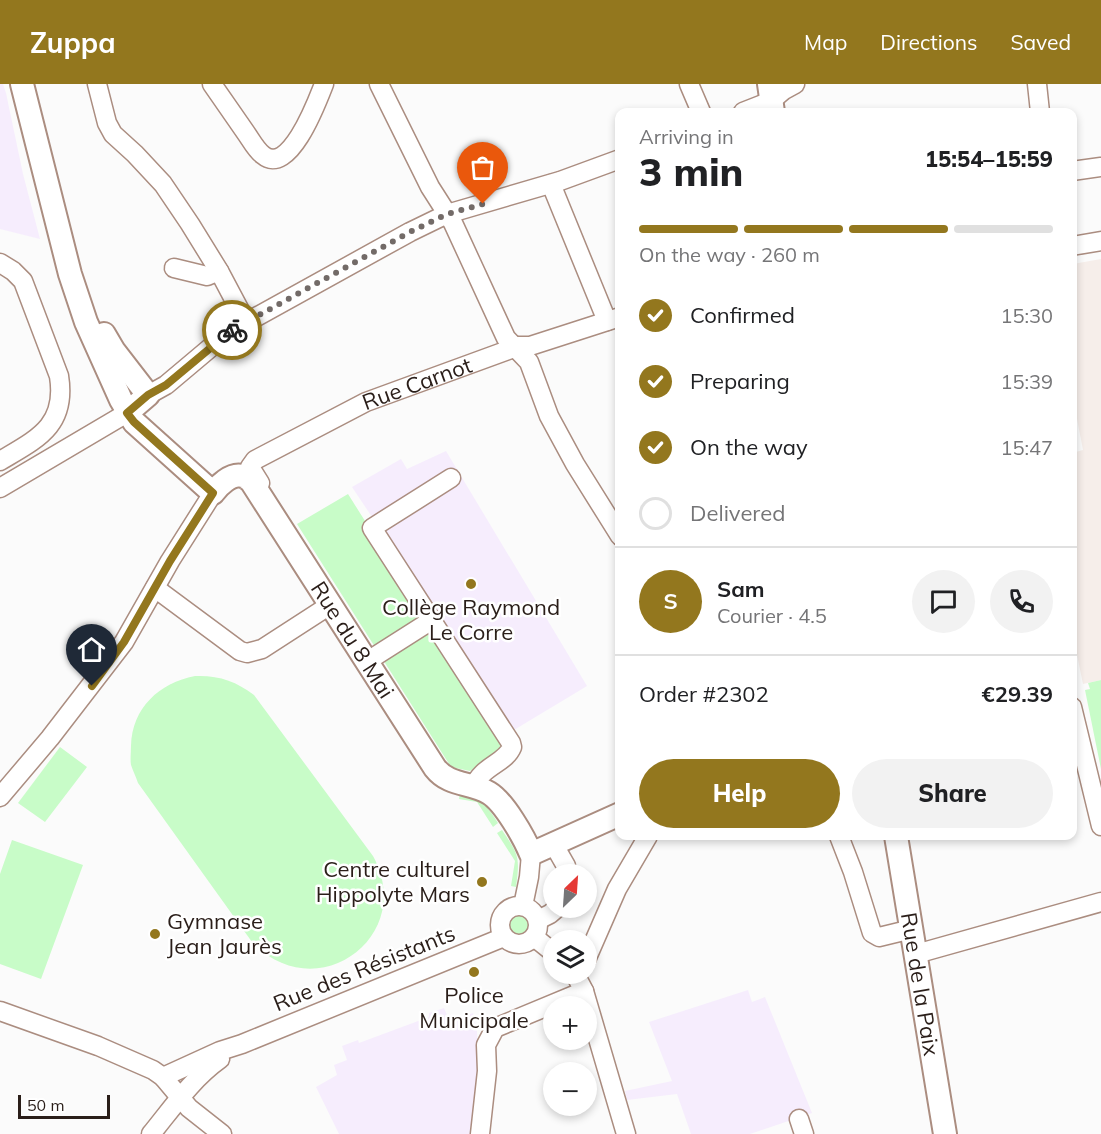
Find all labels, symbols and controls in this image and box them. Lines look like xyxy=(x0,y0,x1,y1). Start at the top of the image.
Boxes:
text: Zuppa xyxy=(30,25,116,60)
text: Map xyxy=(804,29,847,55)
text: Directions xyxy=(880,29,977,55)
text: Saved xyxy=(1010,29,1071,55)
text: Arriving in xyxy=(639,124,734,149)
pin xyxy=(457,142,508,204)
text: 15:54–15:59 xyxy=(925,145,1053,173)
text: 3 min xyxy=(639,147,744,196)
icon: bag xyxy=(466,151,499,184)
text: On the way · 260 m xyxy=(639,242,820,267)
icon: check xyxy=(639,299,672,332)
courier xyxy=(202,300,262,360)
text: Confirmed xyxy=(690,301,795,329)
text: 15:30 xyxy=(1000,303,1053,328)
icon: bike xyxy=(216,314,249,347)
street label: Rue Carnot xyxy=(358,350,476,416)
icon: check xyxy=(639,365,672,398)
text: Preparing xyxy=(690,367,790,395)
text: 15:39 xyxy=(1000,369,1053,394)
icon: check xyxy=(639,431,672,464)
text: On the way xyxy=(690,433,808,461)
text: 15:47 xyxy=(1000,435,1053,460)
text: Delivered xyxy=(690,499,785,527)
button: chat xyxy=(912,570,975,633)
button: phone xyxy=(990,570,1053,633)
text: Sam xyxy=(717,575,765,603)
street label: Rue du 8 Mai xyxy=(305,576,401,703)
marker: Collège Raymond Le Corre xyxy=(464,577,478,591)
text: S xyxy=(663,587,678,615)
place label: Collège Raymond Le Corre xyxy=(382,593,560,646)
text: Courier · 4.5 xyxy=(717,603,827,628)
pin xyxy=(66,624,117,686)
icon: home xyxy=(75,633,108,666)
text: Order #2302 xyxy=(639,680,769,708)
text: €29.39 xyxy=(982,680,1053,708)
button: Help xyxy=(639,759,840,828)
button: Share xyxy=(852,759,1053,828)
place label: Centre culturel Hippolyte Mars xyxy=(316,855,470,908)
north arrow xyxy=(543,864,597,918)
map controls xyxy=(543,864,597,1116)
marker: Centre culturel Hippolyte Mars xyxy=(475,875,489,889)
place label: Gymnase Jean Jaurès xyxy=(167,907,282,960)
street label: Rue de la Paix xyxy=(895,910,946,1058)
street label: Rue des Résistants xyxy=(269,919,459,1017)
marker: Gymnase Jean Jaurès xyxy=(148,927,162,941)
button: layers xyxy=(543,930,597,984)
marker: Police Municipale xyxy=(467,965,481,979)
place label: Police Municipale xyxy=(419,981,529,1034)
button: + xyxy=(543,996,597,1050)
button: − xyxy=(543,1062,597,1116)
scale bar xyxy=(18,1092,110,1120)
text: 50 m xyxy=(27,1095,64,1115)

